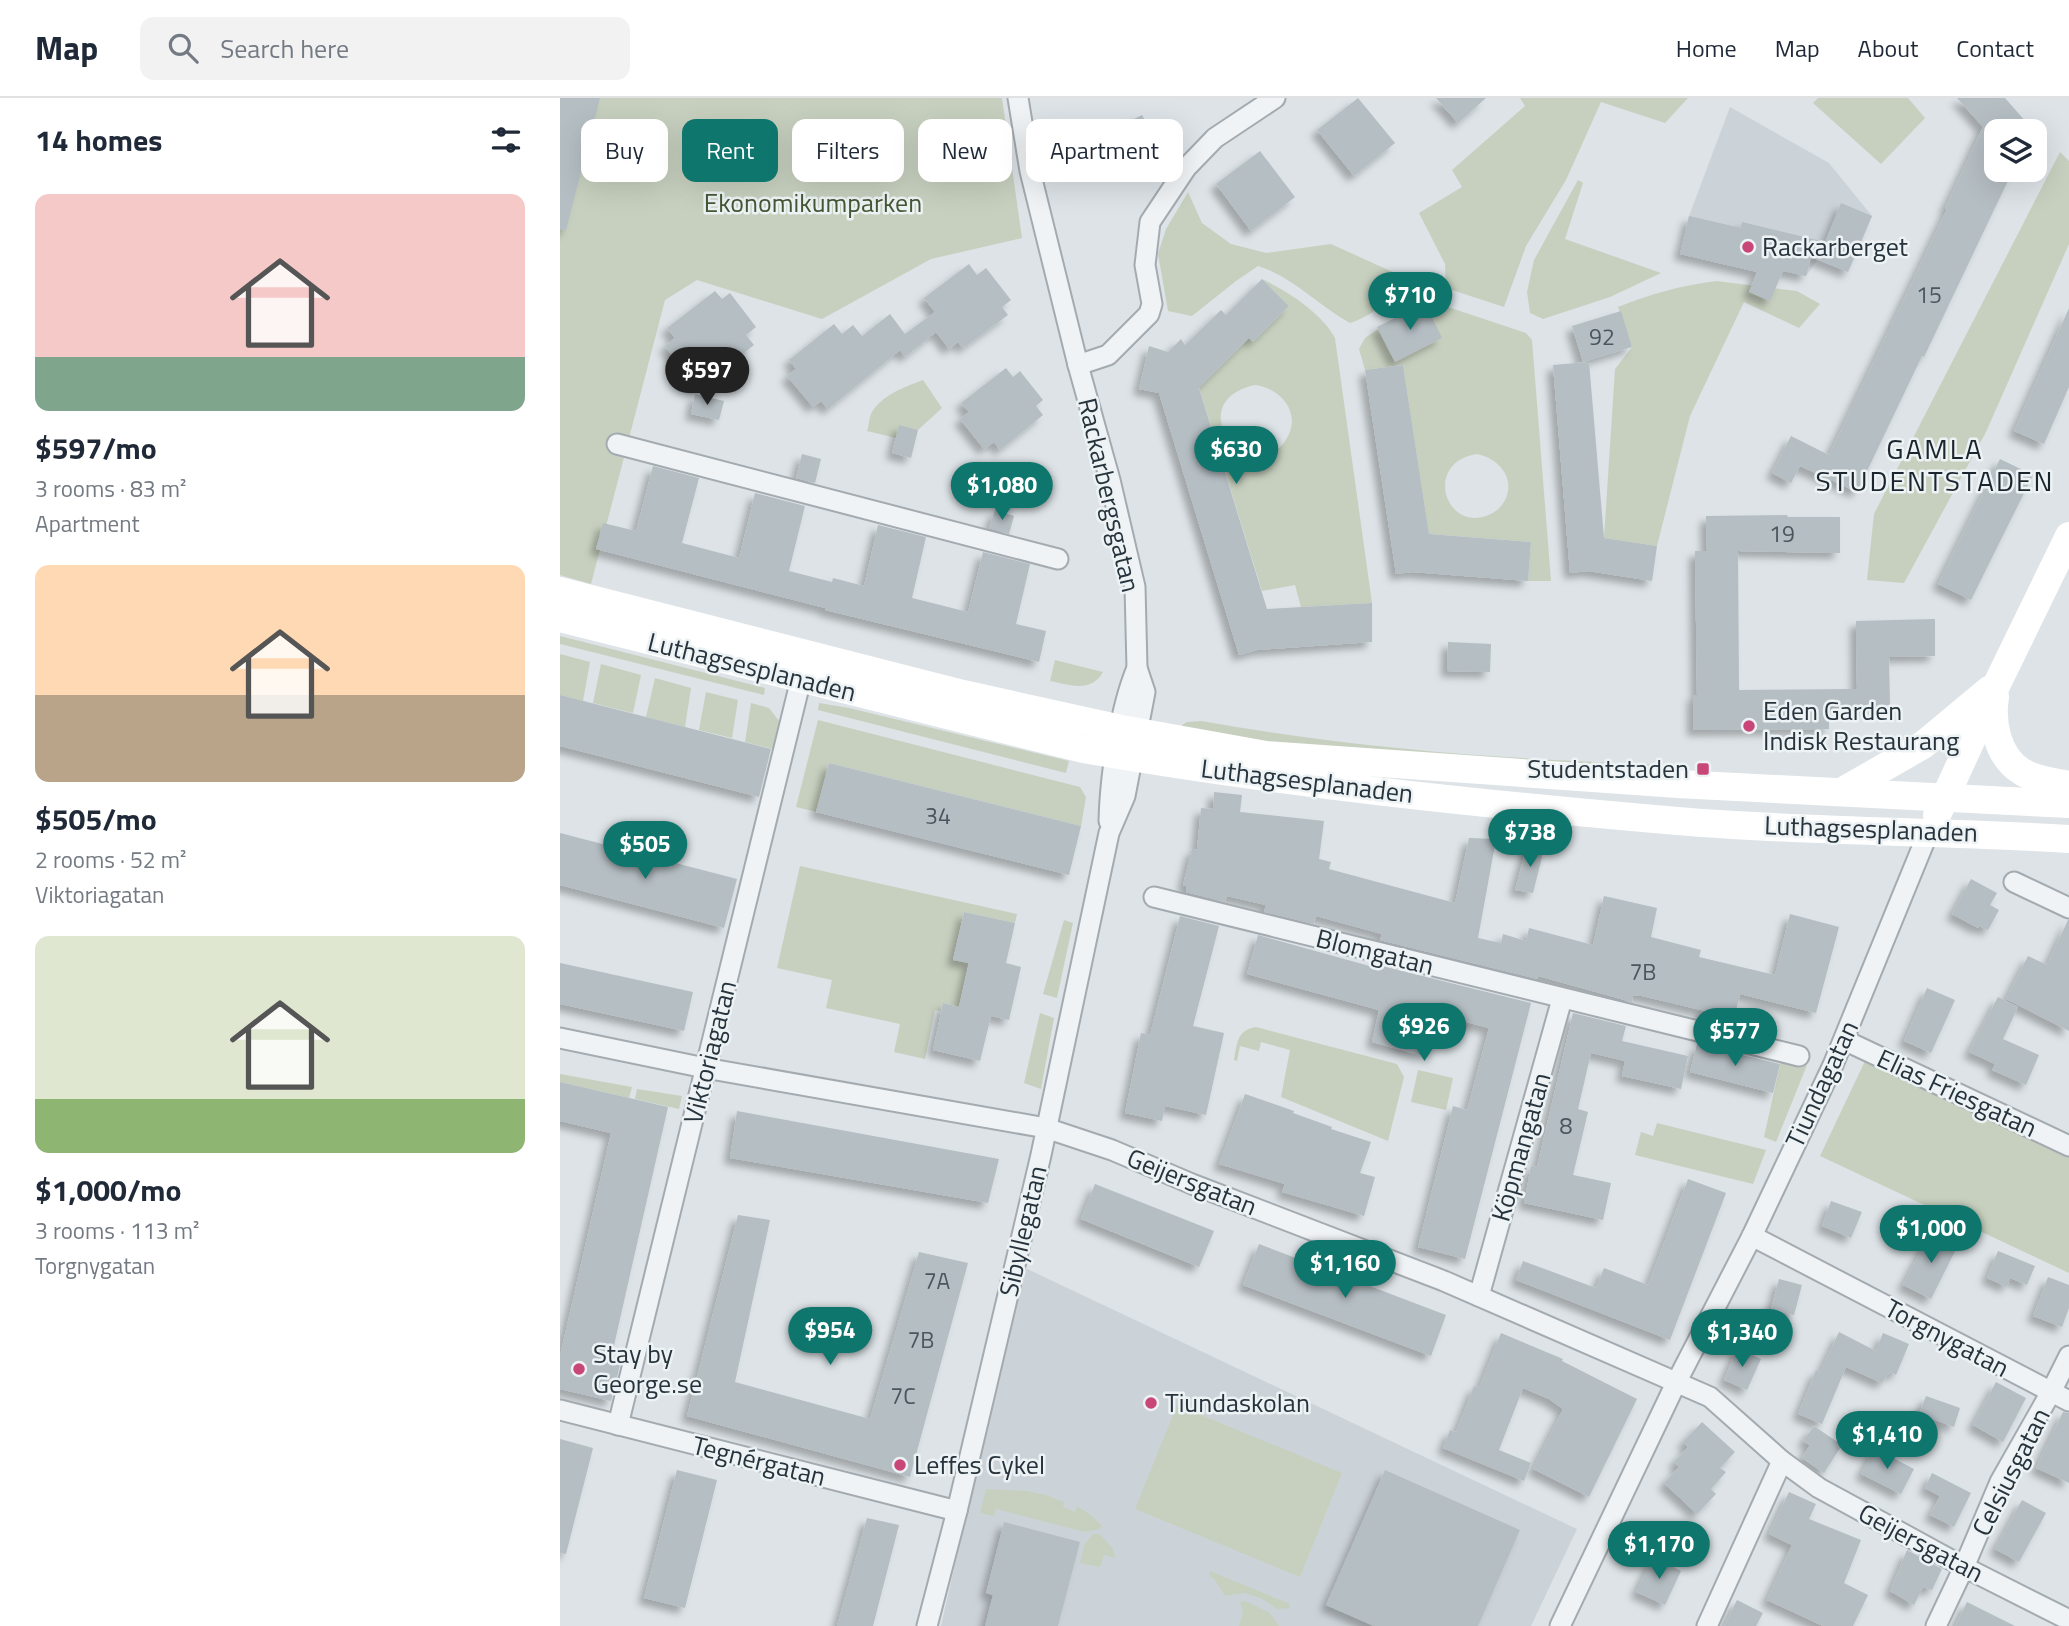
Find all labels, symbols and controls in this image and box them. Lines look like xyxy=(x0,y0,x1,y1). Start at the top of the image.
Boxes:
search box xyxy=(140,17,630,80)
text: Map xyxy=(35,23,98,73)
icon: search xyxy=(164,29,202,67)
text: Search here xyxy=(220,29,349,68)
text: Home xyxy=(1676,30,1737,66)
text: Map xyxy=(1775,30,1820,66)
text: About xyxy=(1858,30,1918,66)
text: Contact xyxy=(1956,30,2034,66)
text: 14 homes xyxy=(35,117,162,163)
chip: Buy xyxy=(581,119,668,182)
chip: Rent xyxy=(682,119,778,182)
chip: Filters xyxy=(792,119,904,182)
chip: New xyxy=(918,119,1012,182)
chip: Apartment xyxy=(1026,119,1183,182)
map controls xyxy=(1984,119,2047,182)
button: layers xyxy=(1984,119,2047,182)
icon: filters xyxy=(487,121,525,159)
park label: Ekonomikumparken xyxy=(704,183,922,222)
place label: Rackarberget xyxy=(1762,227,1908,266)
marker: Rackarberget xyxy=(1740,239,1756,255)
icon: home xyxy=(217,240,343,366)
pin: $710 xyxy=(1369,272,1451,332)
text: $710 xyxy=(1384,277,1436,312)
house number: 15 xyxy=(1916,277,1942,312)
house number: 92 xyxy=(1589,319,1615,354)
pin: $597 xyxy=(666,348,748,407)
text: $597 xyxy=(681,352,733,387)
street label: Rackarbergsgatan xyxy=(1068,394,1151,596)
text: $597/mo xyxy=(35,425,157,471)
pin: $630 xyxy=(1195,426,1277,486)
district label: GAMLA STUDENTSTADEN xyxy=(1816,427,2054,502)
text: $630 xyxy=(1210,431,1262,466)
pin: $1,080 xyxy=(945,462,1059,522)
text: $1,080 xyxy=(967,467,1037,502)
text: 3 rooms · 83 m² xyxy=(35,471,186,506)
text: Apartment xyxy=(35,506,140,541)
house number: 19 xyxy=(1769,516,1795,551)
icon: home xyxy=(217,611,343,737)
street label: Luthagsesplanaden xyxy=(644,622,860,711)
place label: Eden Garden Indisk Restaurang xyxy=(1763,691,1959,760)
marker: Eden Garden Indisk Restaurang xyxy=(1741,718,1757,734)
street label: Luthagsesplanaden xyxy=(1199,748,1415,813)
place label: Studentstaden xyxy=(1527,749,1689,788)
marker: Studentstaden xyxy=(1695,761,1711,777)
text: $505/mo xyxy=(35,796,157,842)
house number: 34 xyxy=(925,798,951,833)
street label: Luthagsesplanaden xyxy=(1764,805,1978,852)
pin: $738 xyxy=(1489,810,1571,869)
text: $738 xyxy=(1504,814,1556,849)
pin: $505 xyxy=(604,822,686,881)
text: $505 xyxy=(619,826,671,861)
text: 2 rooms · 52 m² xyxy=(35,842,186,877)
text: Viktoriagatan xyxy=(35,877,164,912)
street label: Blomgatan xyxy=(1312,918,1438,985)
house number: 7B xyxy=(1629,954,1657,989)
street label: Viktoriagatan xyxy=(673,976,746,1128)
icon: home xyxy=(217,982,343,1108)
pin: $926 xyxy=(1383,1004,1465,1063)
text: $926 xyxy=(1398,1008,1450,1043)
pin: $577 xyxy=(1694,1009,1776,1068)
text: $577 xyxy=(1709,1013,1761,1048)
street label: Tiundagatan xyxy=(1775,1014,1868,1154)
street label: Elias Friesgatan xyxy=(1871,1038,2044,1147)
street label: Köpmangatan xyxy=(1481,1068,1560,1226)
house number: 8 xyxy=(1560,1108,1573,1143)
street label: Geijersgatan xyxy=(1121,1138,1263,1225)
street label: Sibyllegatan xyxy=(989,1161,1057,1300)
text: $1,000/mo xyxy=(35,1167,181,1213)
pin: $1,000 xyxy=(1874,1206,1988,1265)
text: $1,000 xyxy=(1896,1210,1966,1245)
text: 3 rooms · 113 m² xyxy=(35,1213,199,1248)
pin: $1,160 xyxy=(1288,1240,1402,1300)
text: $1,160 xyxy=(1310,1245,1380,1280)
text: Torgnygatan xyxy=(35,1248,155,1283)
house number: 7A xyxy=(924,1263,951,1298)
street label: Torgnygatan xyxy=(1878,1288,2016,1387)
pin: $954 xyxy=(789,1308,871,1367)
pin: $1,340 xyxy=(1685,1310,1799,1369)
text: $954 xyxy=(804,1312,856,1347)
text: $1,340 xyxy=(1707,1314,1777,1349)
house number: 7B xyxy=(907,1322,935,1357)
place label: Stay by George.se xyxy=(593,1334,702,1403)
marker: Stay by George.se xyxy=(571,1361,587,1377)
house number: 7C xyxy=(890,1378,916,1413)
place label: Tiundaskolan xyxy=(1165,1383,1310,1422)
marker: Tiundaskolan xyxy=(1143,1395,1159,1411)
street label: Celsiusgatan xyxy=(1962,1401,2059,1543)
pin: $1,410 xyxy=(1830,1412,1944,1471)
text: $1,410 xyxy=(1852,1416,1922,1451)
street label: Tegnérgatan xyxy=(688,1425,830,1496)
place label: Leffes Cykel xyxy=(914,1445,1045,1484)
marker: Leffes Cykel xyxy=(892,1457,908,1473)
street label: Geijersgatan xyxy=(1852,1493,1991,1592)
pin: $1,170 xyxy=(1602,1522,1716,1581)
text: $1,170 xyxy=(1624,1526,1694,1561)

